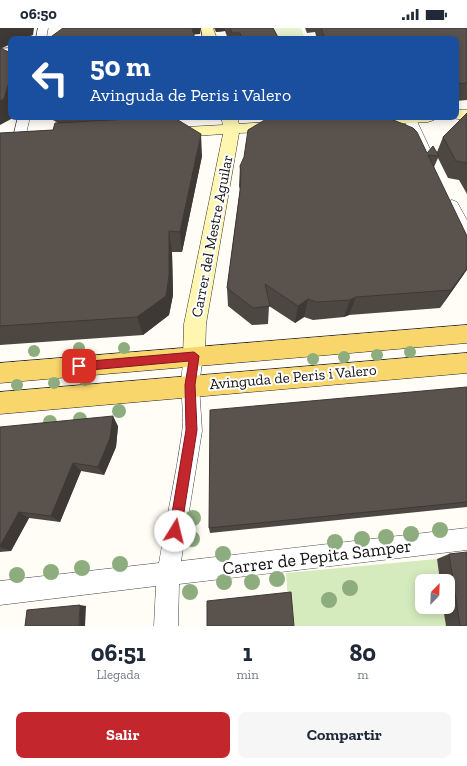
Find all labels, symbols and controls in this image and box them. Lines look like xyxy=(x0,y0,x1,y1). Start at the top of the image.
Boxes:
text: 06:50 xyxy=(20,5,57,23)
text: 50 m xyxy=(90,50,151,83)
icon: left xyxy=(24,52,76,104)
text: Avinguda de Peris i Valero xyxy=(90,84,291,106)
street label: Carrer del Mestre Aguilar xyxy=(187,153,237,319)
pin xyxy=(62,349,96,383)
icon: arrive xyxy=(68,355,90,377)
street label: Avinguda de Peris i Valero xyxy=(209,361,378,393)
position arrow xyxy=(154,510,196,552)
street label: Carrer de Pepita Samper xyxy=(221,534,413,580)
north arrow xyxy=(415,574,455,614)
map controls xyxy=(415,574,455,614)
text: 06:51 xyxy=(91,638,146,667)
text: 1 xyxy=(243,638,252,667)
text: 80 xyxy=(349,638,376,667)
text: Llegada xyxy=(96,667,140,682)
text: min xyxy=(236,667,259,682)
text: m xyxy=(357,667,368,682)
button: Salir xyxy=(16,712,230,758)
button: Compartir xyxy=(238,712,451,758)

